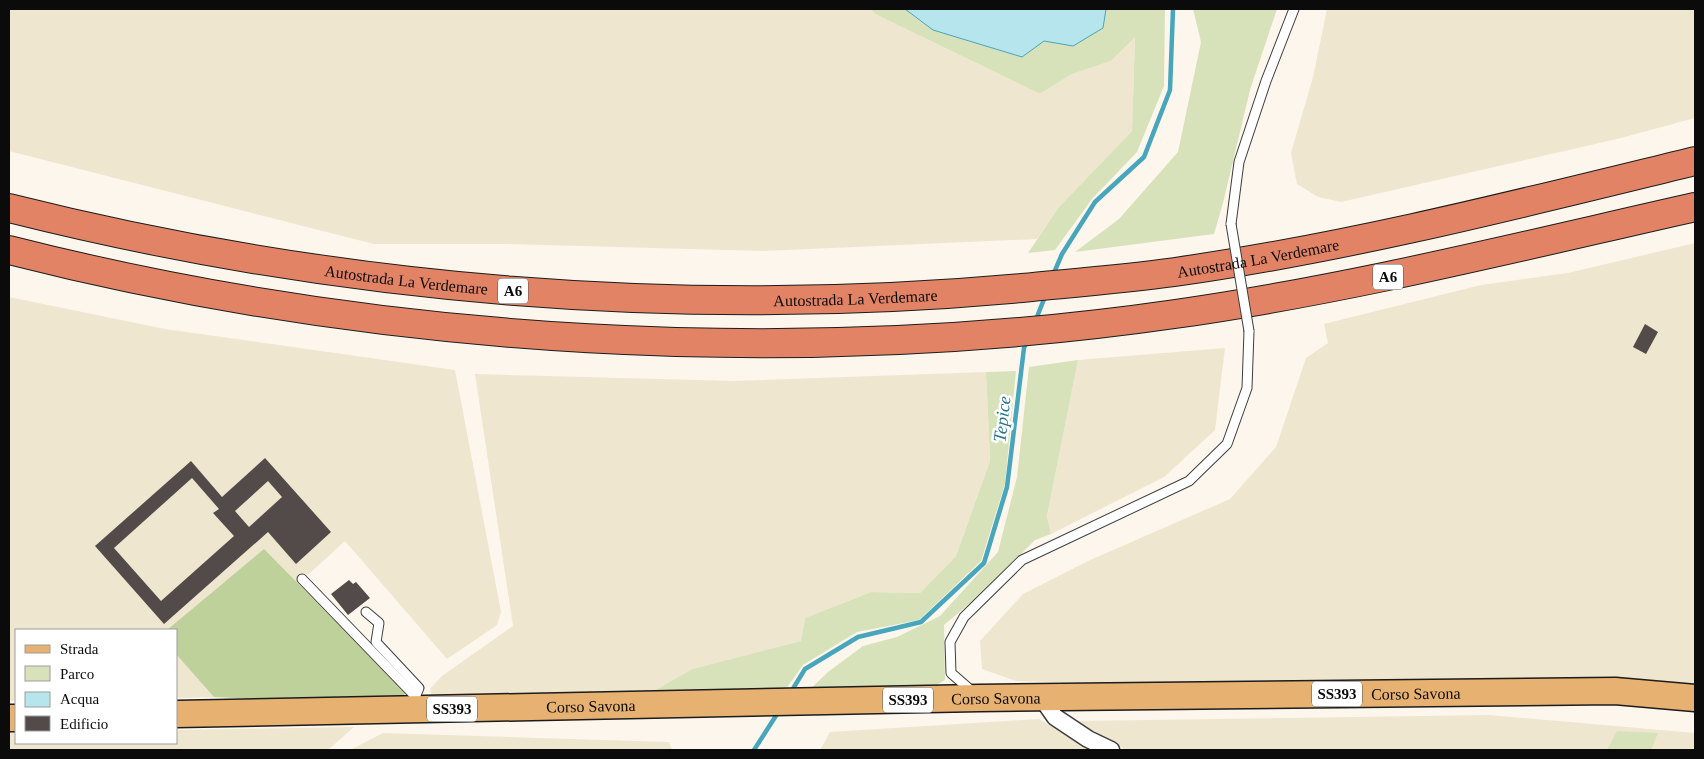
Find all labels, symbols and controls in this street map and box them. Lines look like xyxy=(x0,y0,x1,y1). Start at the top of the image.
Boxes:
street label: Autostrada La Verdemare xyxy=(1176,236,1341,281)
street label: Autostrada La Verdemare xyxy=(323,262,489,298)
road number: A6 xyxy=(1373,264,1403,290)
road number: A6 xyxy=(498,278,528,304)
street label: Autostrada La Verdemare xyxy=(773,287,938,309)
water label: Tepice xyxy=(989,395,1015,443)
legend xyxy=(15,629,178,744)
text: Strada xyxy=(60,641,99,657)
text: Parco xyxy=(60,666,94,682)
road number: SS393 xyxy=(1312,682,1362,706)
street label: Corso Savona xyxy=(1371,685,1461,703)
road number: SS393 xyxy=(883,688,933,712)
street label: Corso Savona xyxy=(951,689,1041,708)
text: Acqua xyxy=(60,691,99,707)
road number: SS393 xyxy=(427,696,477,722)
street label: Corso Savona xyxy=(546,697,636,716)
text: Edificio xyxy=(60,716,108,732)

